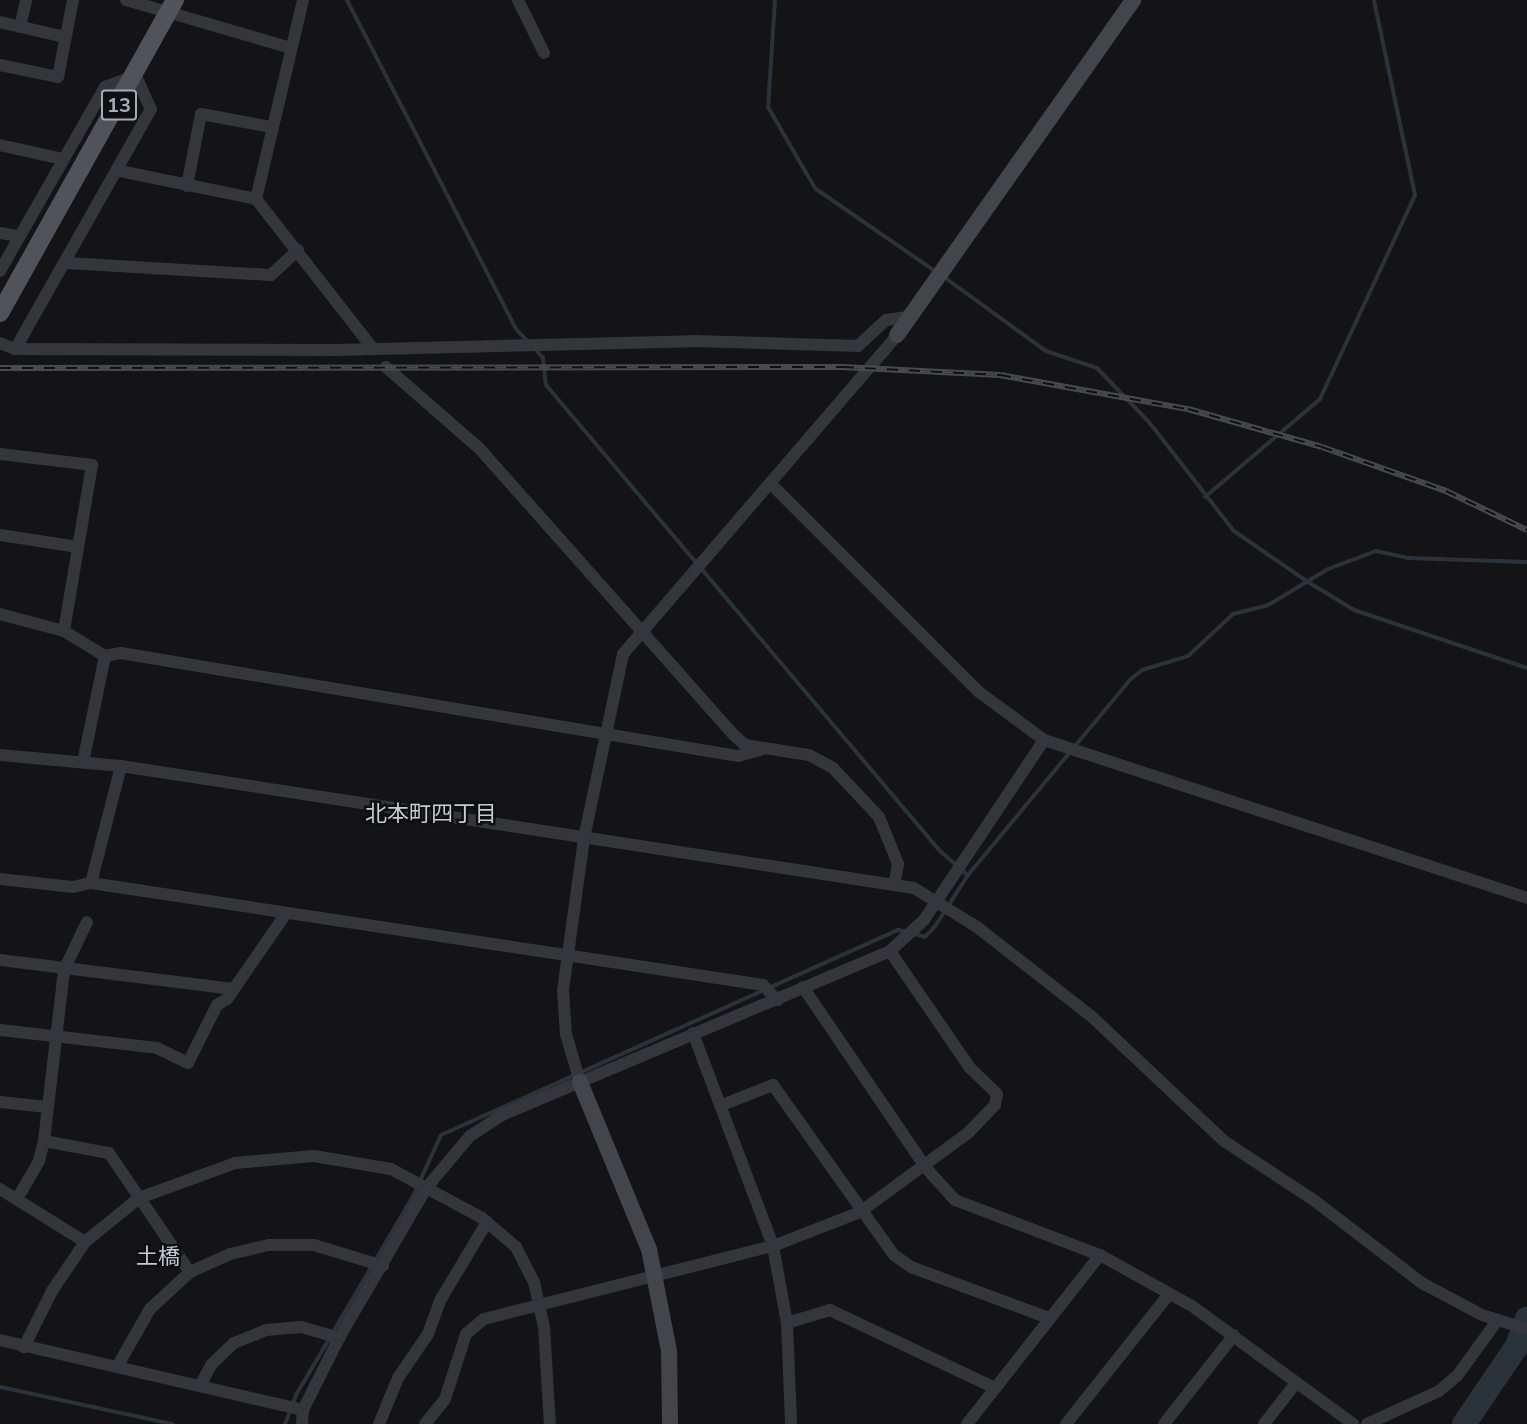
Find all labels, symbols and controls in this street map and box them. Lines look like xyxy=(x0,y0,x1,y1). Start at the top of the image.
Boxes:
road number: 13 xyxy=(101,88,137,122)
district label: 北本町四丁目 xyxy=(365,802,497,828)
district label: 土橋 xyxy=(136,1245,180,1271)

